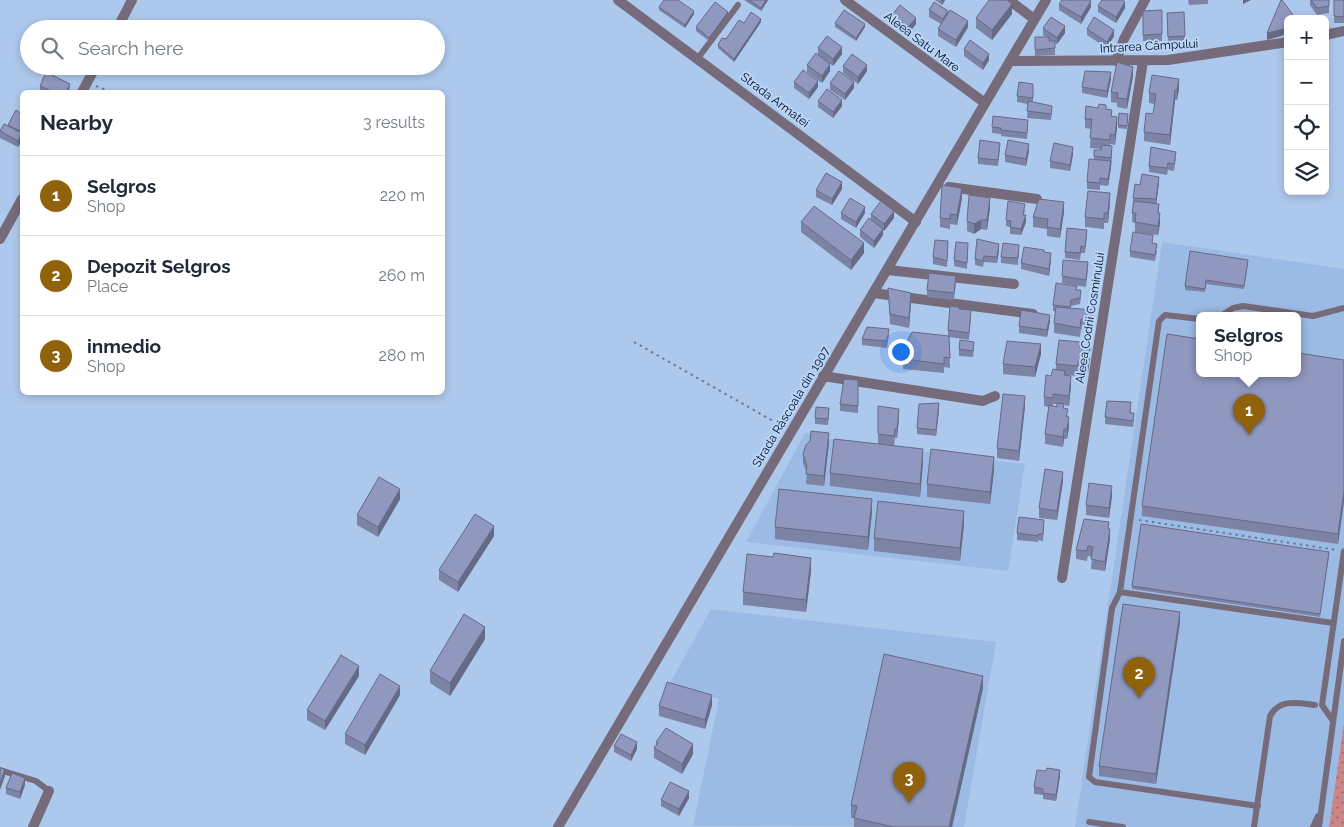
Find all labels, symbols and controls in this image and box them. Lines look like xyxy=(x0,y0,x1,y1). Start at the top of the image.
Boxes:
street label: Aleea Satu Mare xyxy=(881,9,963,75)
map controls xyxy=(1284,15,1329,195)
button: + xyxy=(1284,15,1329,60)
search box xyxy=(20,20,445,75)
icon: search xyxy=(38,34,66,62)
street label: Intrarea Câmpului xyxy=(1099,36,1199,56)
text: Search here xyxy=(78,37,184,59)
button: − xyxy=(1284,60,1329,105)
street label: Strada Armatei xyxy=(738,70,812,130)
button: locate xyxy=(1284,105,1329,150)
text: Nearby xyxy=(40,110,113,135)
text: 3 results xyxy=(363,113,425,132)
button: layers xyxy=(1284,150,1329,195)
text: Selgros xyxy=(87,175,156,197)
text: 1 xyxy=(52,186,60,205)
text: 220 m xyxy=(380,186,425,205)
text: Shop xyxy=(87,197,125,216)
street label: Aleea Codrii Cosminului xyxy=(1073,252,1107,384)
text: Depozit Selgros xyxy=(87,255,231,277)
text: 2 xyxy=(51,266,61,285)
text: 260 m xyxy=(378,266,425,285)
text: Place xyxy=(87,277,128,296)
popup xyxy=(1196,312,1301,377)
text: Selgros xyxy=(1214,324,1283,346)
text: inmedio xyxy=(87,335,161,357)
your location xyxy=(888,339,914,365)
street label: Strada Răscoala din 1907 xyxy=(749,344,833,470)
text: 3 xyxy=(52,346,60,365)
text: 280 m xyxy=(379,346,425,365)
text: Shop xyxy=(1214,346,1252,365)
text: Shop xyxy=(87,357,125,376)
pin: 1 xyxy=(1233,394,1265,435)
pin: 2 xyxy=(1123,657,1155,698)
pin: 3 xyxy=(893,762,925,803)

